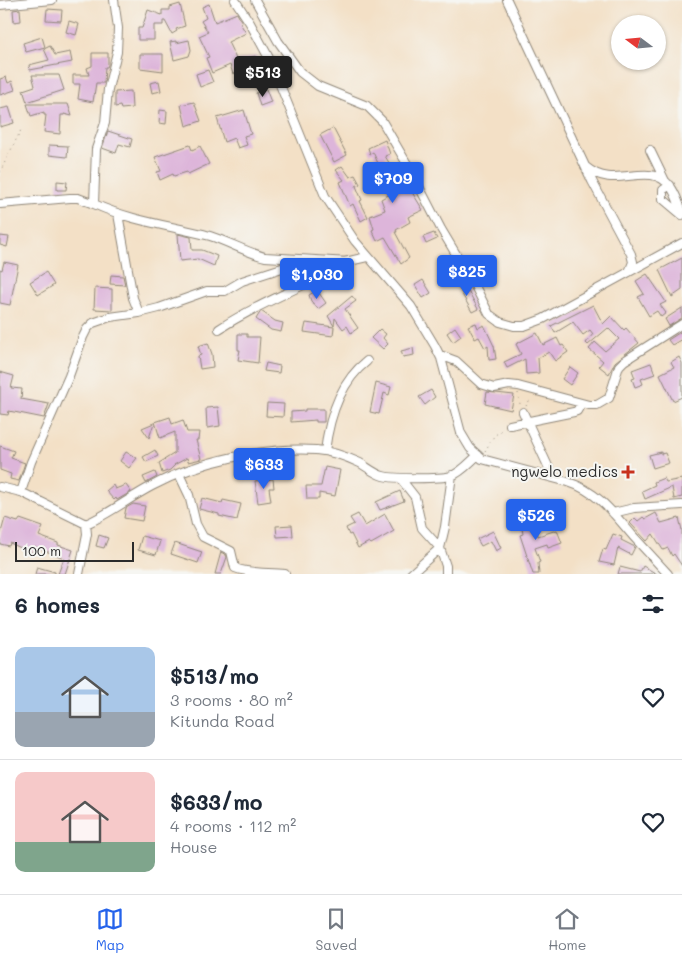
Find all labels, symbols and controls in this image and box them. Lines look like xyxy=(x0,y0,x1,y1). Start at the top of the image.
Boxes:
north arrow xyxy=(611,15,666,70)
map controls xyxy=(611,15,666,70)
pin: $513 xyxy=(233,56,293,98)
text: $513 xyxy=(245,61,281,82)
pin: $709 xyxy=(363,162,423,204)
text: $709 xyxy=(374,167,412,188)
pin: $825 xyxy=(437,254,497,297)
pin: $1,030 xyxy=(276,258,358,300)
text: $825 xyxy=(448,260,486,281)
text: $1,030 xyxy=(291,263,343,284)
pin: $633 xyxy=(234,448,294,490)
text: $633 xyxy=(245,453,283,474)
place label: ngwelo medics xyxy=(511,461,618,481)
marker: ngwelo medics xyxy=(622,466,634,478)
pin: $526 xyxy=(506,498,566,541)
text: $526 xyxy=(517,504,555,525)
scale bar xyxy=(15,539,134,562)
text: 100 m xyxy=(22,541,61,560)
icon: filters xyxy=(639,590,667,618)
text: 6 homes xyxy=(15,591,100,618)
text: $513/mo xyxy=(170,662,259,689)
icon: home xyxy=(55,667,115,727)
icon: heart xyxy=(639,683,667,711)
text: 3 rooms · 80 m² xyxy=(170,689,293,710)
text: Kitunda Road xyxy=(170,710,274,731)
text: $633/mo xyxy=(170,788,263,815)
icon: home xyxy=(55,792,115,852)
icon: heart xyxy=(639,808,667,836)
text: 4 rooms · 112 m² xyxy=(170,815,296,836)
text: House xyxy=(170,836,217,857)
tab: Map xyxy=(96,905,124,954)
tab: Saved xyxy=(315,905,357,954)
tab: Home xyxy=(548,905,586,954)

